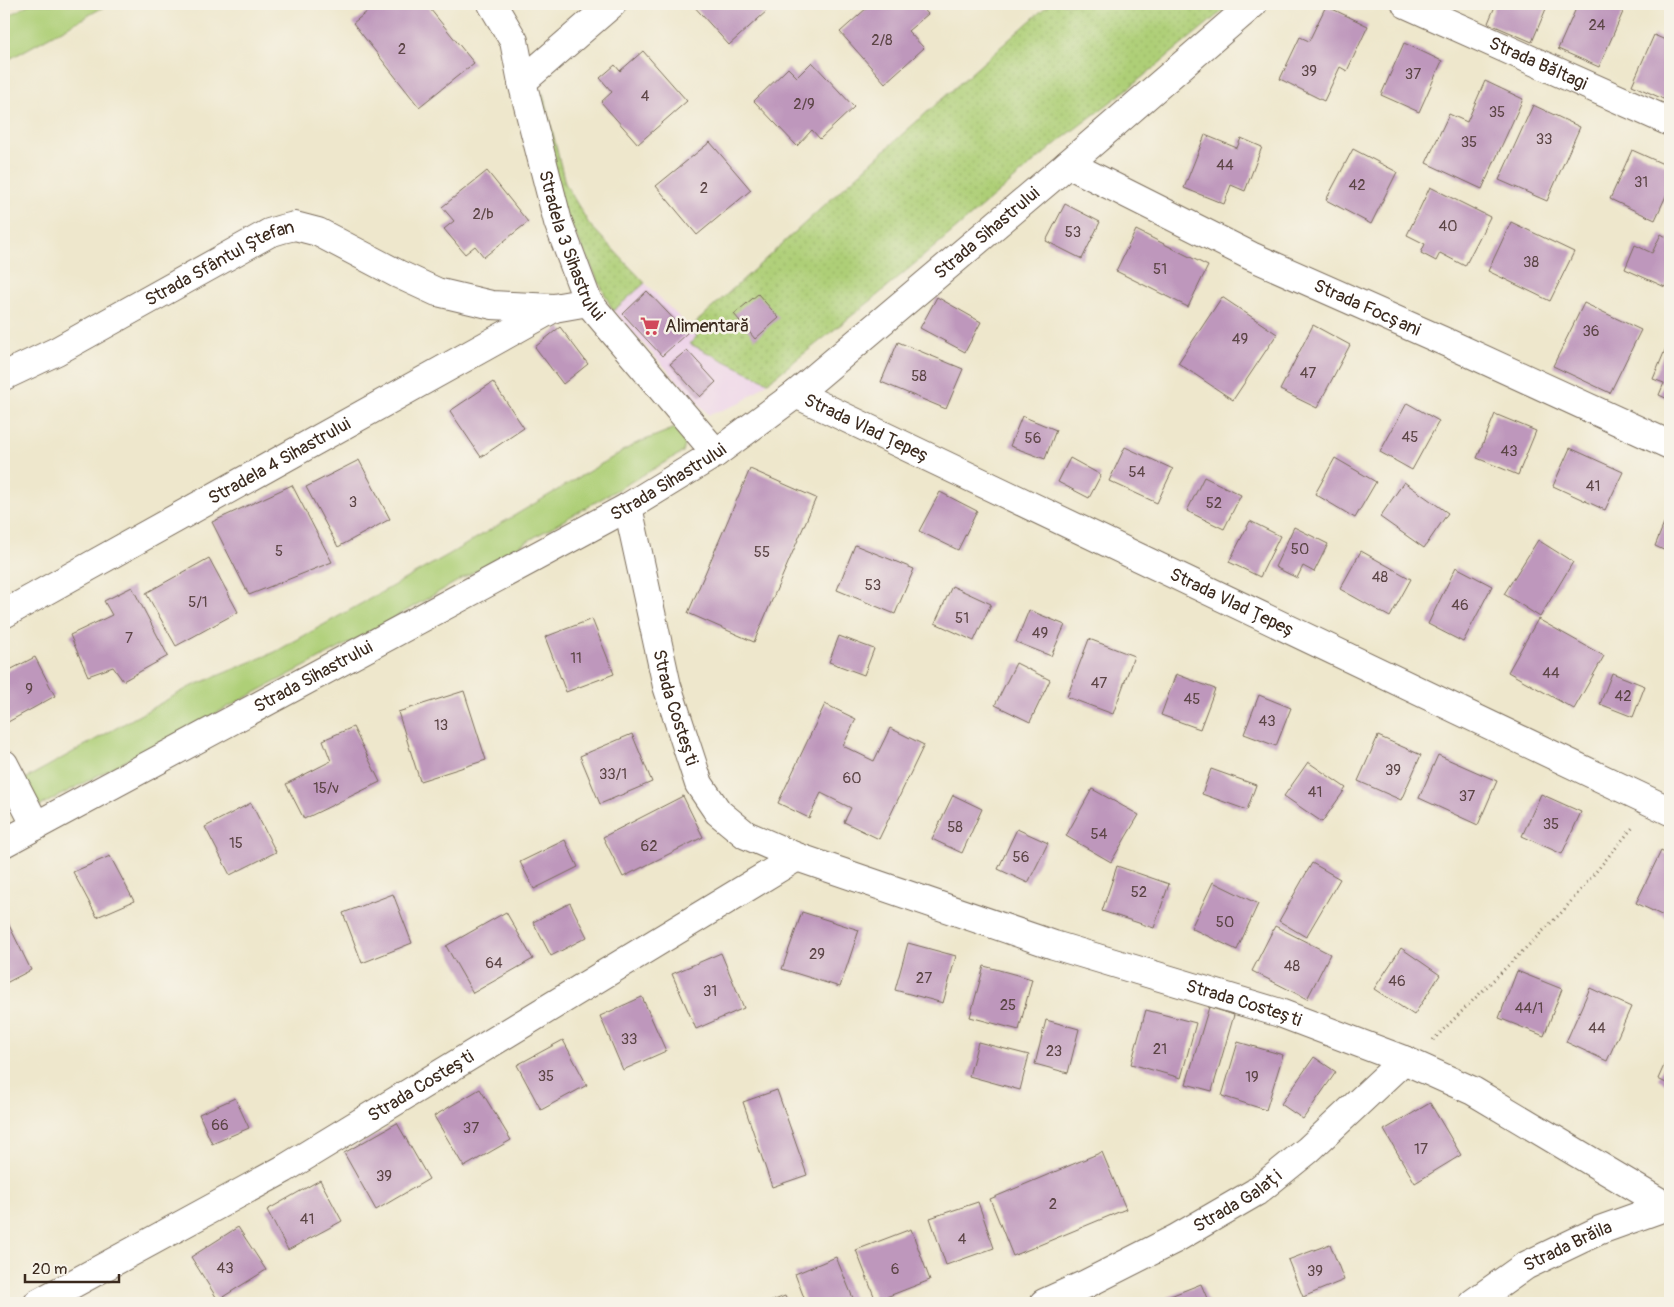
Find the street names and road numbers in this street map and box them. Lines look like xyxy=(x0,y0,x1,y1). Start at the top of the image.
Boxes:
street label: Strada Băltagi xyxy=(1485,32,1591,96)
street label: Stradela 3 Sihastrului xyxy=(533,168,610,326)
street label: Strada Sihastrului xyxy=(929,182,1045,284)
street label: Strada Sfântul Ștefan xyxy=(141,216,297,312)
street label: Strada Focșani xyxy=(1310,274,1424,342)
street label: Strada Vlad Țepeș xyxy=(800,389,934,468)
street label: Stradela 4 Sihastrului xyxy=(204,413,355,510)
street label: Strada Sihastrului xyxy=(606,438,731,526)
street label: Strada Vlad Țepeș xyxy=(1166,563,1299,643)
street label: Strada Sihastrului xyxy=(250,636,377,718)
street label: Strada Costești xyxy=(647,647,703,768)
street label: Strada Costești xyxy=(1183,974,1305,1032)
street label: Strada Costești xyxy=(364,1045,478,1127)
street label: Strada Galați xyxy=(1189,1165,1287,1238)
street label: Strada Brăila xyxy=(1520,1216,1615,1277)

